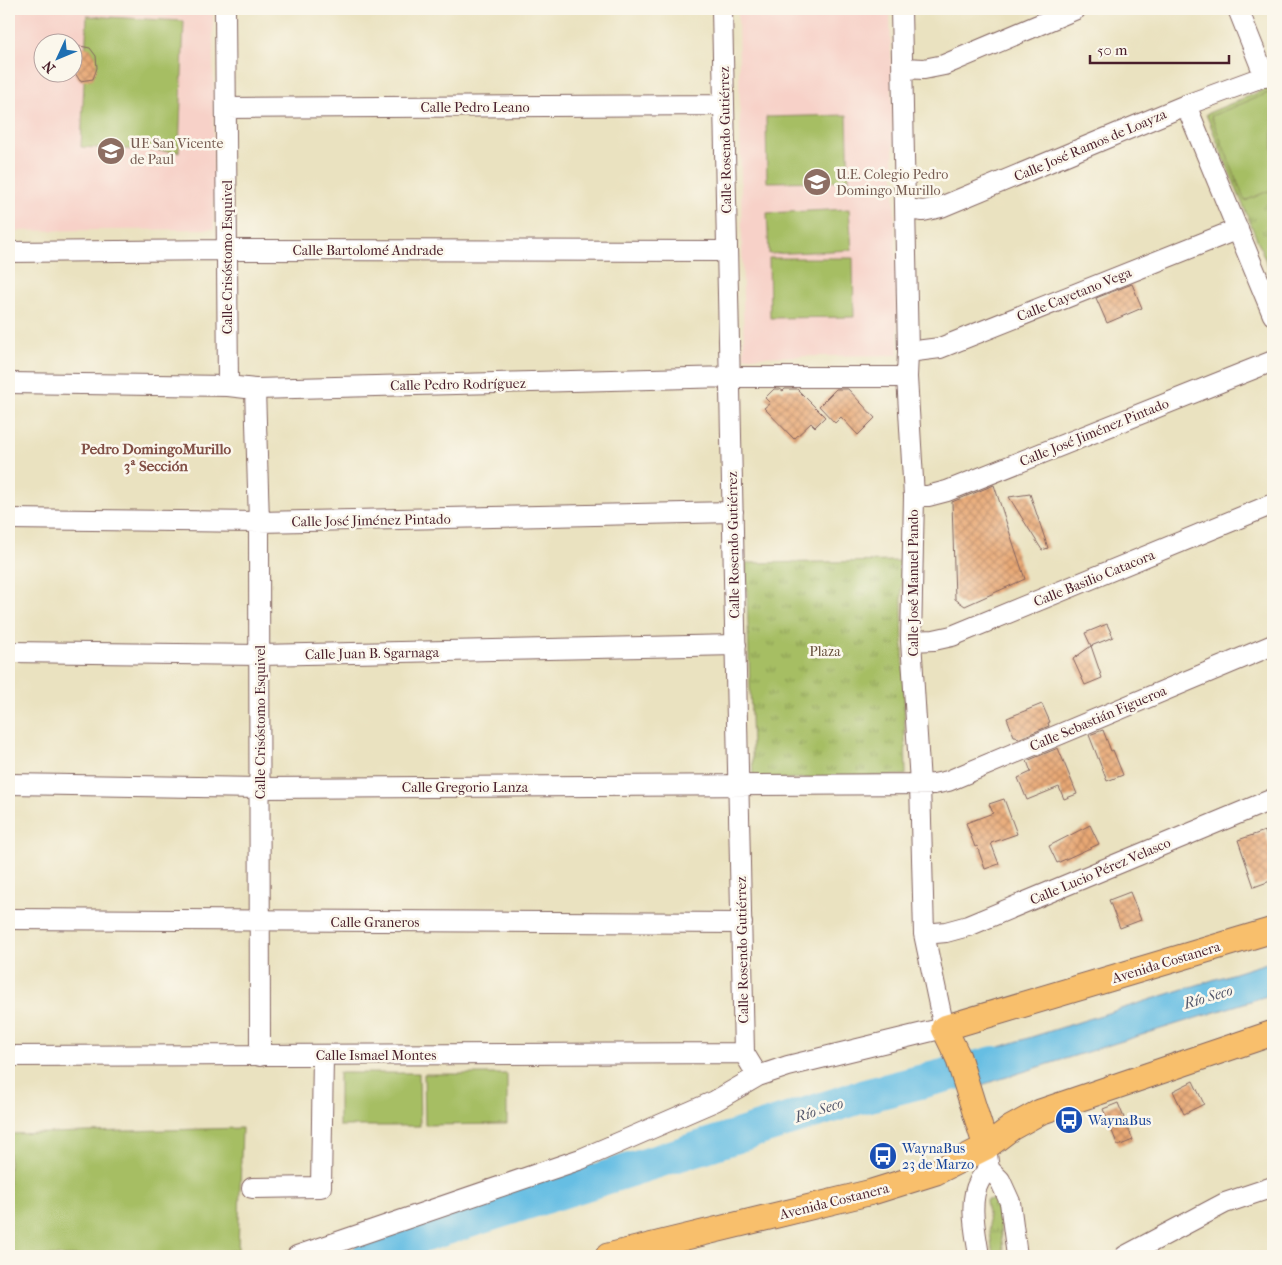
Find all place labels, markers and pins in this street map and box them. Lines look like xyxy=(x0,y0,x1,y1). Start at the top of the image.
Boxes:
place label: UE San Vicente de Paul xyxy=(130,135,224,168)
school or university icon: UE San Vicente de Paul xyxy=(96,136,126,166)
place label: U.E. Colegio Pedro Domingo Murillo xyxy=(836,166,948,199)
school or university icon: U.E. Colegio Pedro Domingo Murillo xyxy=(802,167,832,197)
bus stop icon: WaynaBus xyxy=(1054,1105,1084,1135)
place label: WaynaBus xyxy=(1087,1112,1151,1129)
place label: WaynaBus 23 de Marzo xyxy=(901,1140,974,1173)
bus stop icon: WaynaBus 23 de Marzo xyxy=(868,1141,898,1171)

